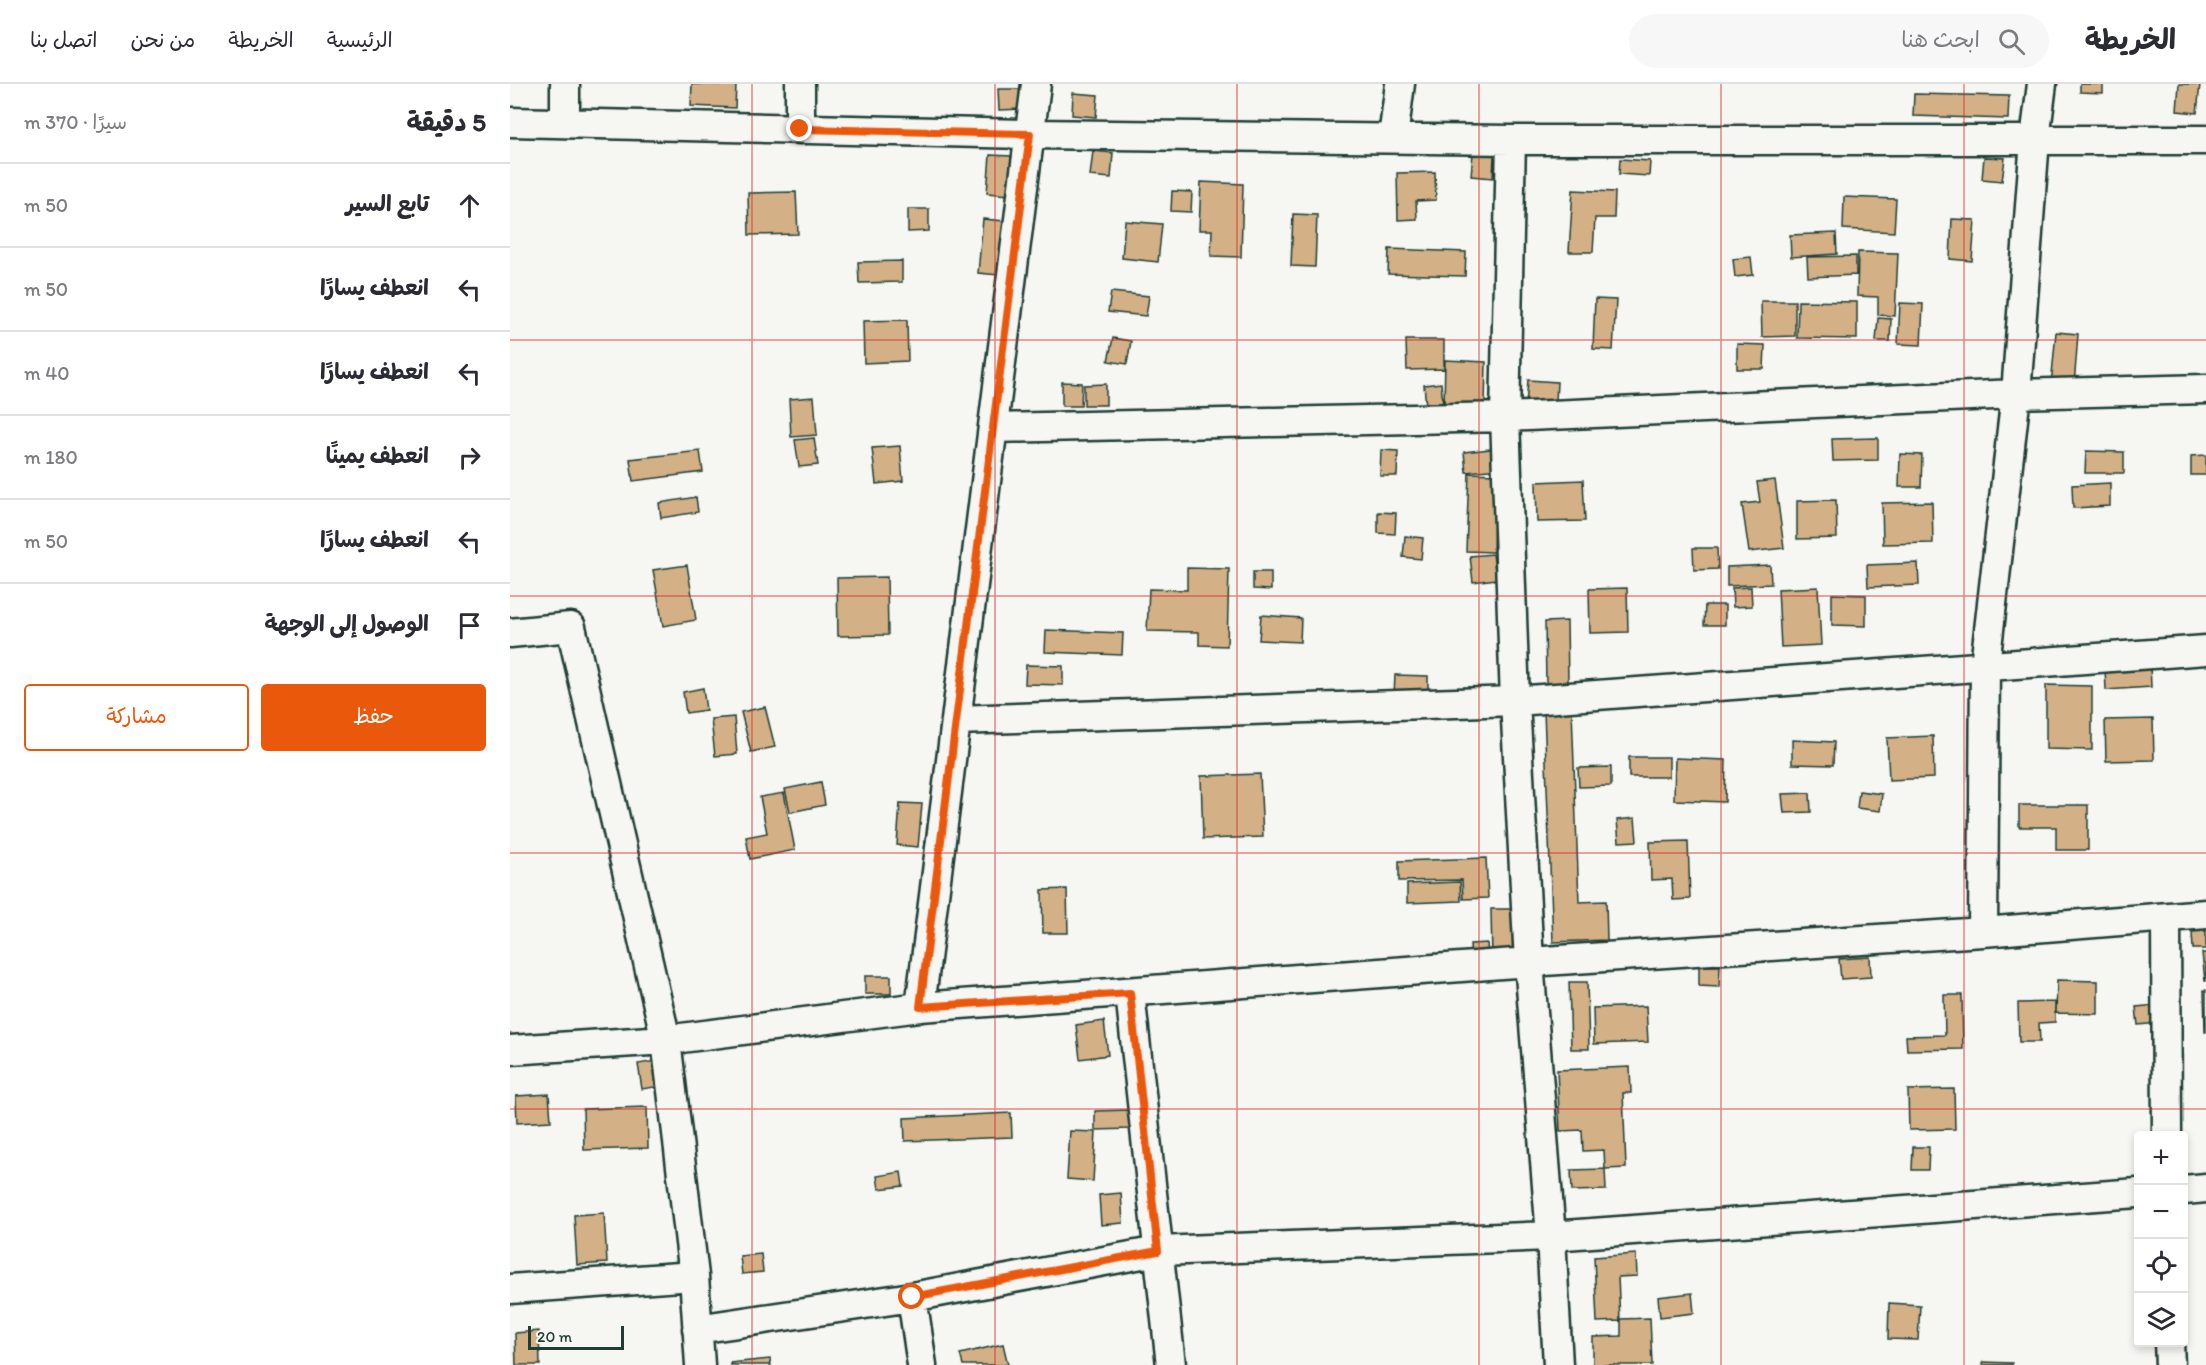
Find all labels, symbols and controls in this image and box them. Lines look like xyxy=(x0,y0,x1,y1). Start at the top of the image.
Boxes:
search box xyxy=(1629,14,2049,68)
text: الخريطة xyxy=(2085,22,2176,56)
icon: search xyxy=(1995,25,2028,58)
text: ابحث هنا xyxy=(1901,26,1980,53)
text: اتصل بنا xyxy=(30,27,98,52)
text: من نحن xyxy=(131,27,195,52)
text: الخريطة xyxy=(228,27,294,52)
text: الرئيسية xyxy=(327,27,393,52)
text: 5 دقيقة xyxy=(407,106,486,138)
text: سيرًا · 370 m xyxy=(24,110,127,134)
route end xyxy=(786,115,812,141)
icon: ahead xyxy=(453,189,486,222)
text: تابع السير xyxy=(346,190,429,217)
text: 50 m xyxy=(24,193,68,217)
icon: left xyxy=(453,273,486,306)
text: انعطف يسارًا xyxy=(320,274,429,301)
text: 50 m xyxy=(24,277,68,301)
icon: left xyxy=(453,357,486,390)
text: انعطف يسارًا xyxy=(320,358,429,385)
text: 40 m xyxy=(24,361,70,385)
icon: right xyxy=(453,441,486,474)
text: انعطف يمينًا xyxy=(326,442,429,469)
text: 180 m xyxy=(24,445,78,469)
icon: left xyxy=(453,525,486,558)
text: انعطف يسارًا xyxy=(320,526,429,553)
text: 50 m xyxy=(24,529,68,553)
icon: arrive xyxy=(453,609,486,642)
text: الوصول إلى الوجهة xyxy=(264,610,429,637)
button: مشاركة xyxy=(24,684,249,751)
button: حفظ xyxy=(261,684,486,751)
map controls xyxy=(2134,1131,2188,1347)
button: + xyxy=(2134,1131,2188,1185)
button: − xyxy=(2134,1185,2188,1239)
button: locate xyxy=(2134,1239,2188,1293)
route start xyxy=(898,1283,924,1309)
button: layers xyxy=(2134,1293,2188,1347)
scale bar xyxy=(528,1323,624,1350)
text: 20 m xyxy=(537,1327,572,1346)

